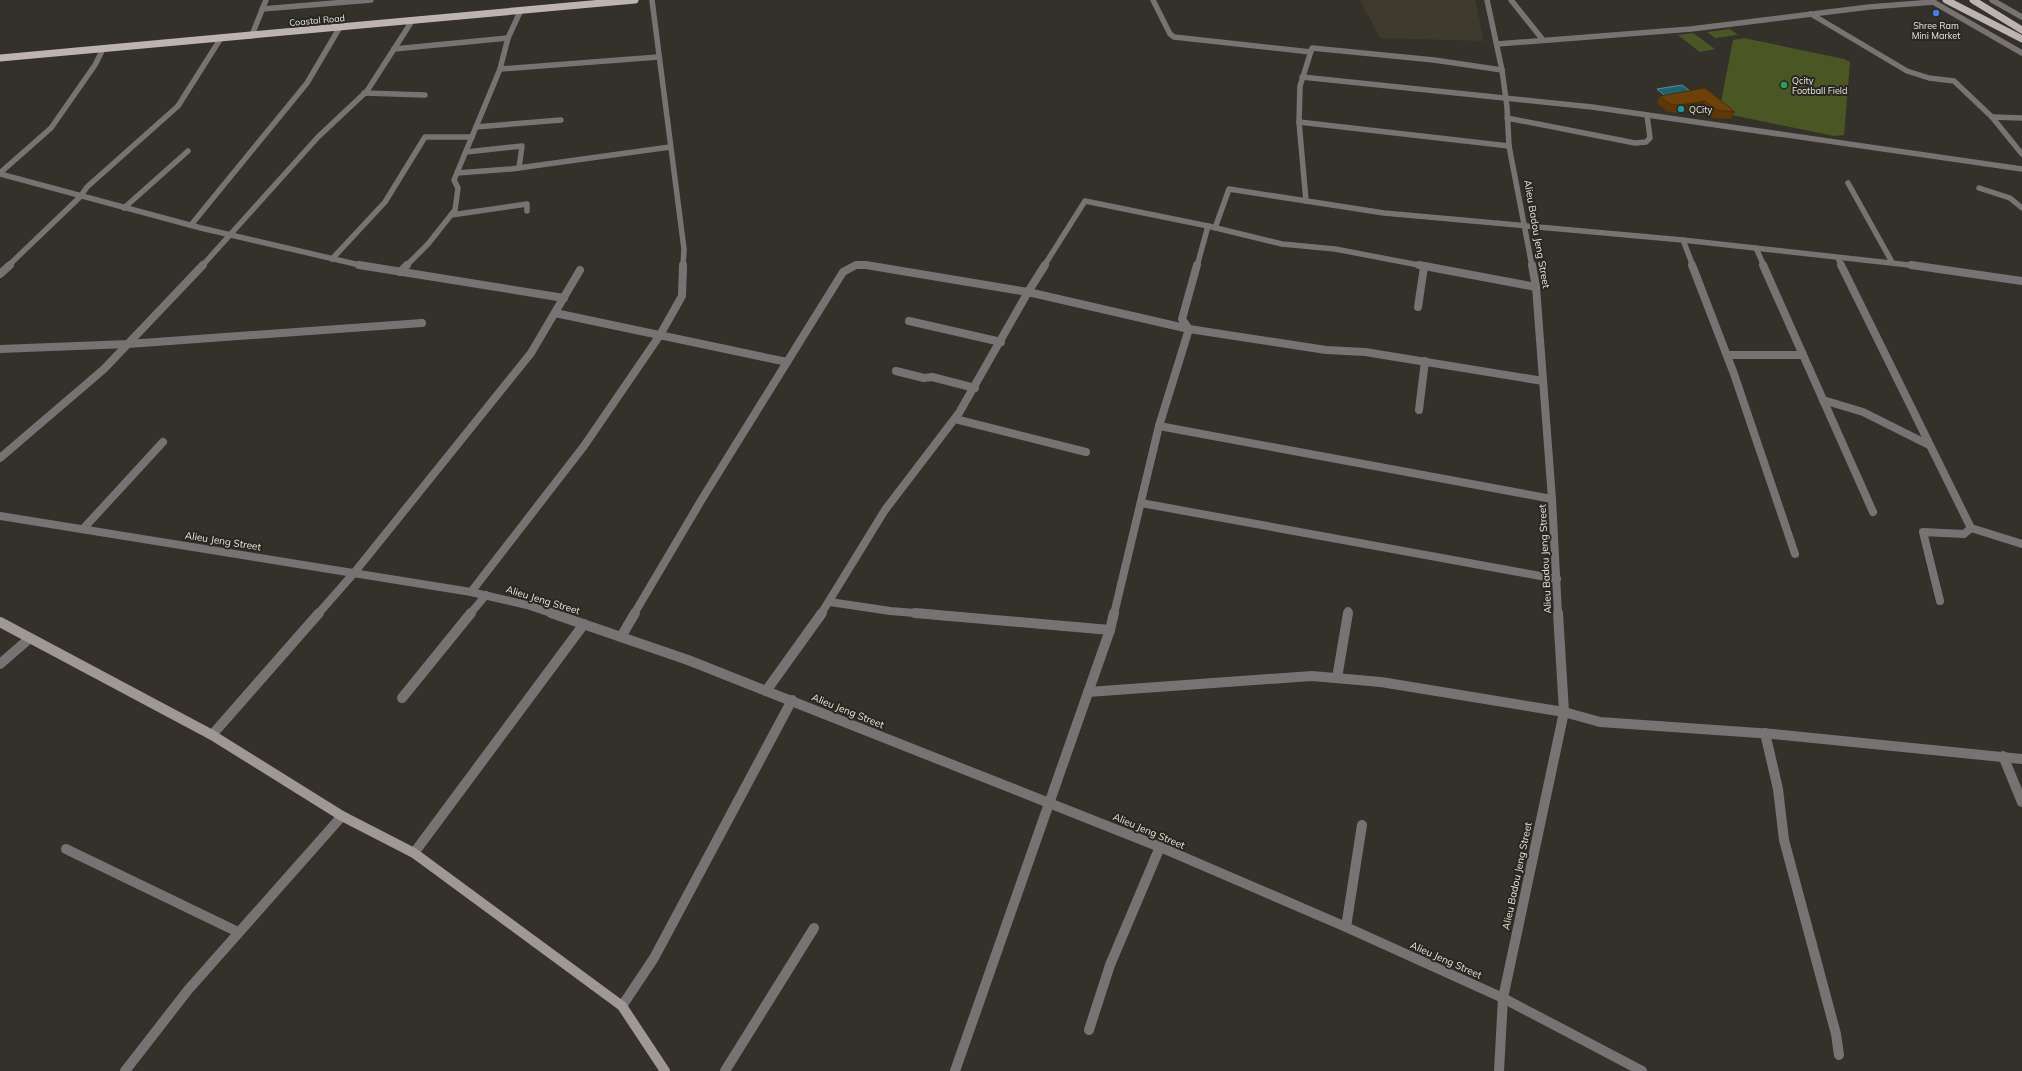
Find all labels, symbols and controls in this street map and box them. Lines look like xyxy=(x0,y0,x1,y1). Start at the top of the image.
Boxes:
marker: Shree Ram Mini Market xyxy=(1931,8,1941,18)
street label: Coastal Road xyxy=(289,12,345,28)
place label: Shree Ram Mini Market xyxy=(1912,20,1960,41)
place label: Qcity Football Field xyxy=(1792,75,1847,96)
marker: Qcity Football Field xyxy=(1779,80,1789,90)
marker: QCity xyxy=(1676,104,1686,114)
place label: QCity xyxy=(1689,104,1712,116)
street label: Alieu Badou Jeng Street xyxy=(1521,179,1553,290)
street label: Alieu Badou Jeng Street xyxy=(1536,503,1554,614)
street label: Alieu Jeng Street xyxy=(184,529,262,554)
street label: Alieu Jeng Street xyxy=(504,583,582,618)
street label: Alieu Jeng Street xyxy=(810,691,887,732)
street label: Alieu Jeng Street xyxy=(1111,810,1187,852)
street label: Alieu Badou Jeng Street xyxy=(1499,821,1535,931)
street label: Alieu Jeng Street xyxy=(1408,938,1484,982)

